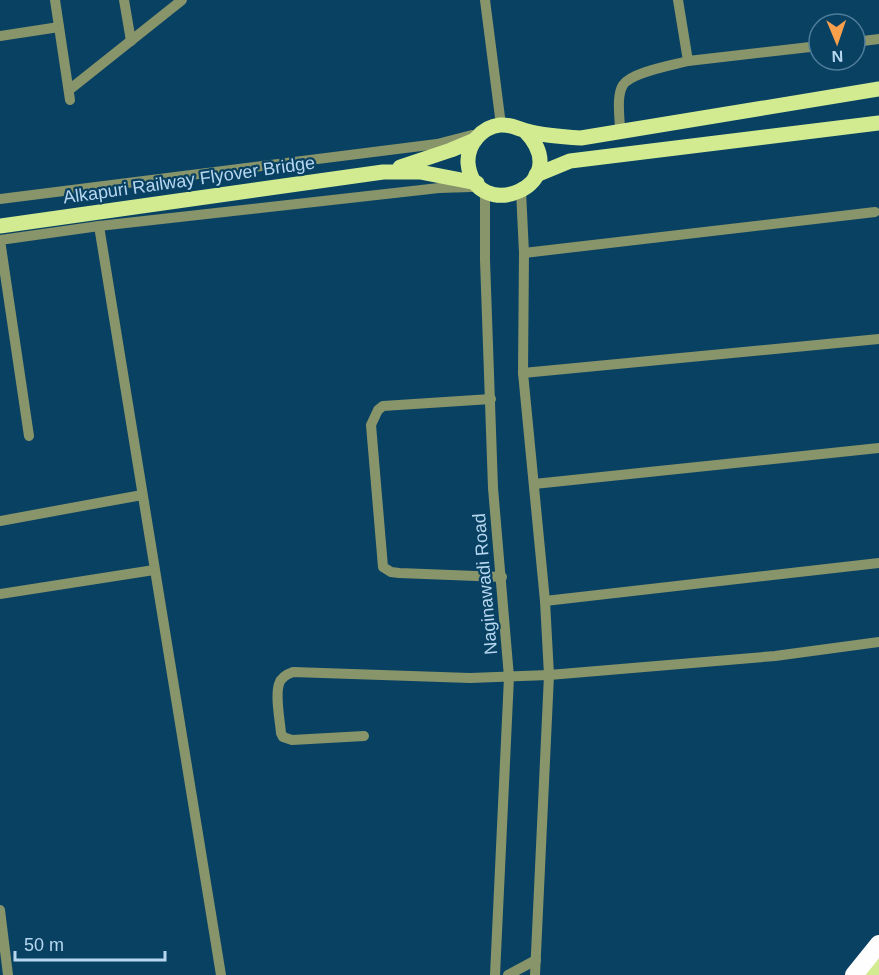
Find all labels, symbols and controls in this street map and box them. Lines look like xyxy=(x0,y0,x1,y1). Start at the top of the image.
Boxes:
north arrow xyxy=(807,12,867,72)
text: N xyxy=(831,48,844,65)
street label: Alkapuri Railway Flyover Bridge xyxy=(62,152,316,208)
street label: Naginawadi Road xyxy=(469,512,501,656)
scale bar xyxy=(15,924,165,962)
text: 50 m xyxy=(24,935,64,955)

